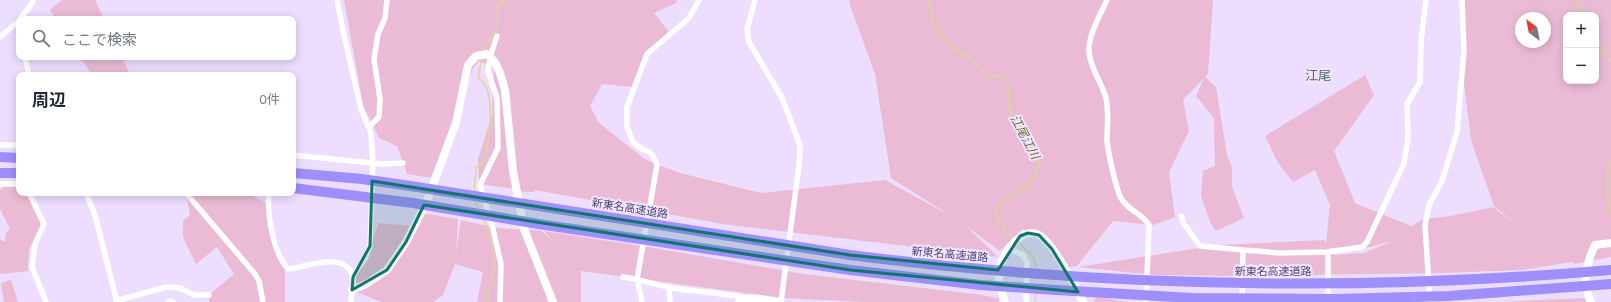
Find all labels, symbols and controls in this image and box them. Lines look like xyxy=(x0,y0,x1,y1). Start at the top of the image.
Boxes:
north arrow xyxy=(1515,12,1551,48)
map controls xyxy=(1563,12,1599,84)
button: + xyxy=(1563,12,1599,48)
search box xyxy=(16,16,296,60)
icon: search xyxy=(30,27,52,49)
text: ここで検索 xyxy=(62,31,137,49)
button: − xyxy=(1563,48,1599,84)
district label: 江尾 xyxy=(1305,68,1331,83)
text: 周辺 xyxy=(32,90,66,110)
text: 0件 xyxy=(259,92,280,107)
water label: 江尾江川 xyxy=(1008,113,1043,163)
street label: 新東名高速道路 xyxy=(591,196,669,221)
street label: 新東名高速道路 xyxy=(911,245,989,264)
street label: 新東名高速道路 xyxy=(1235,265,1312,278)

